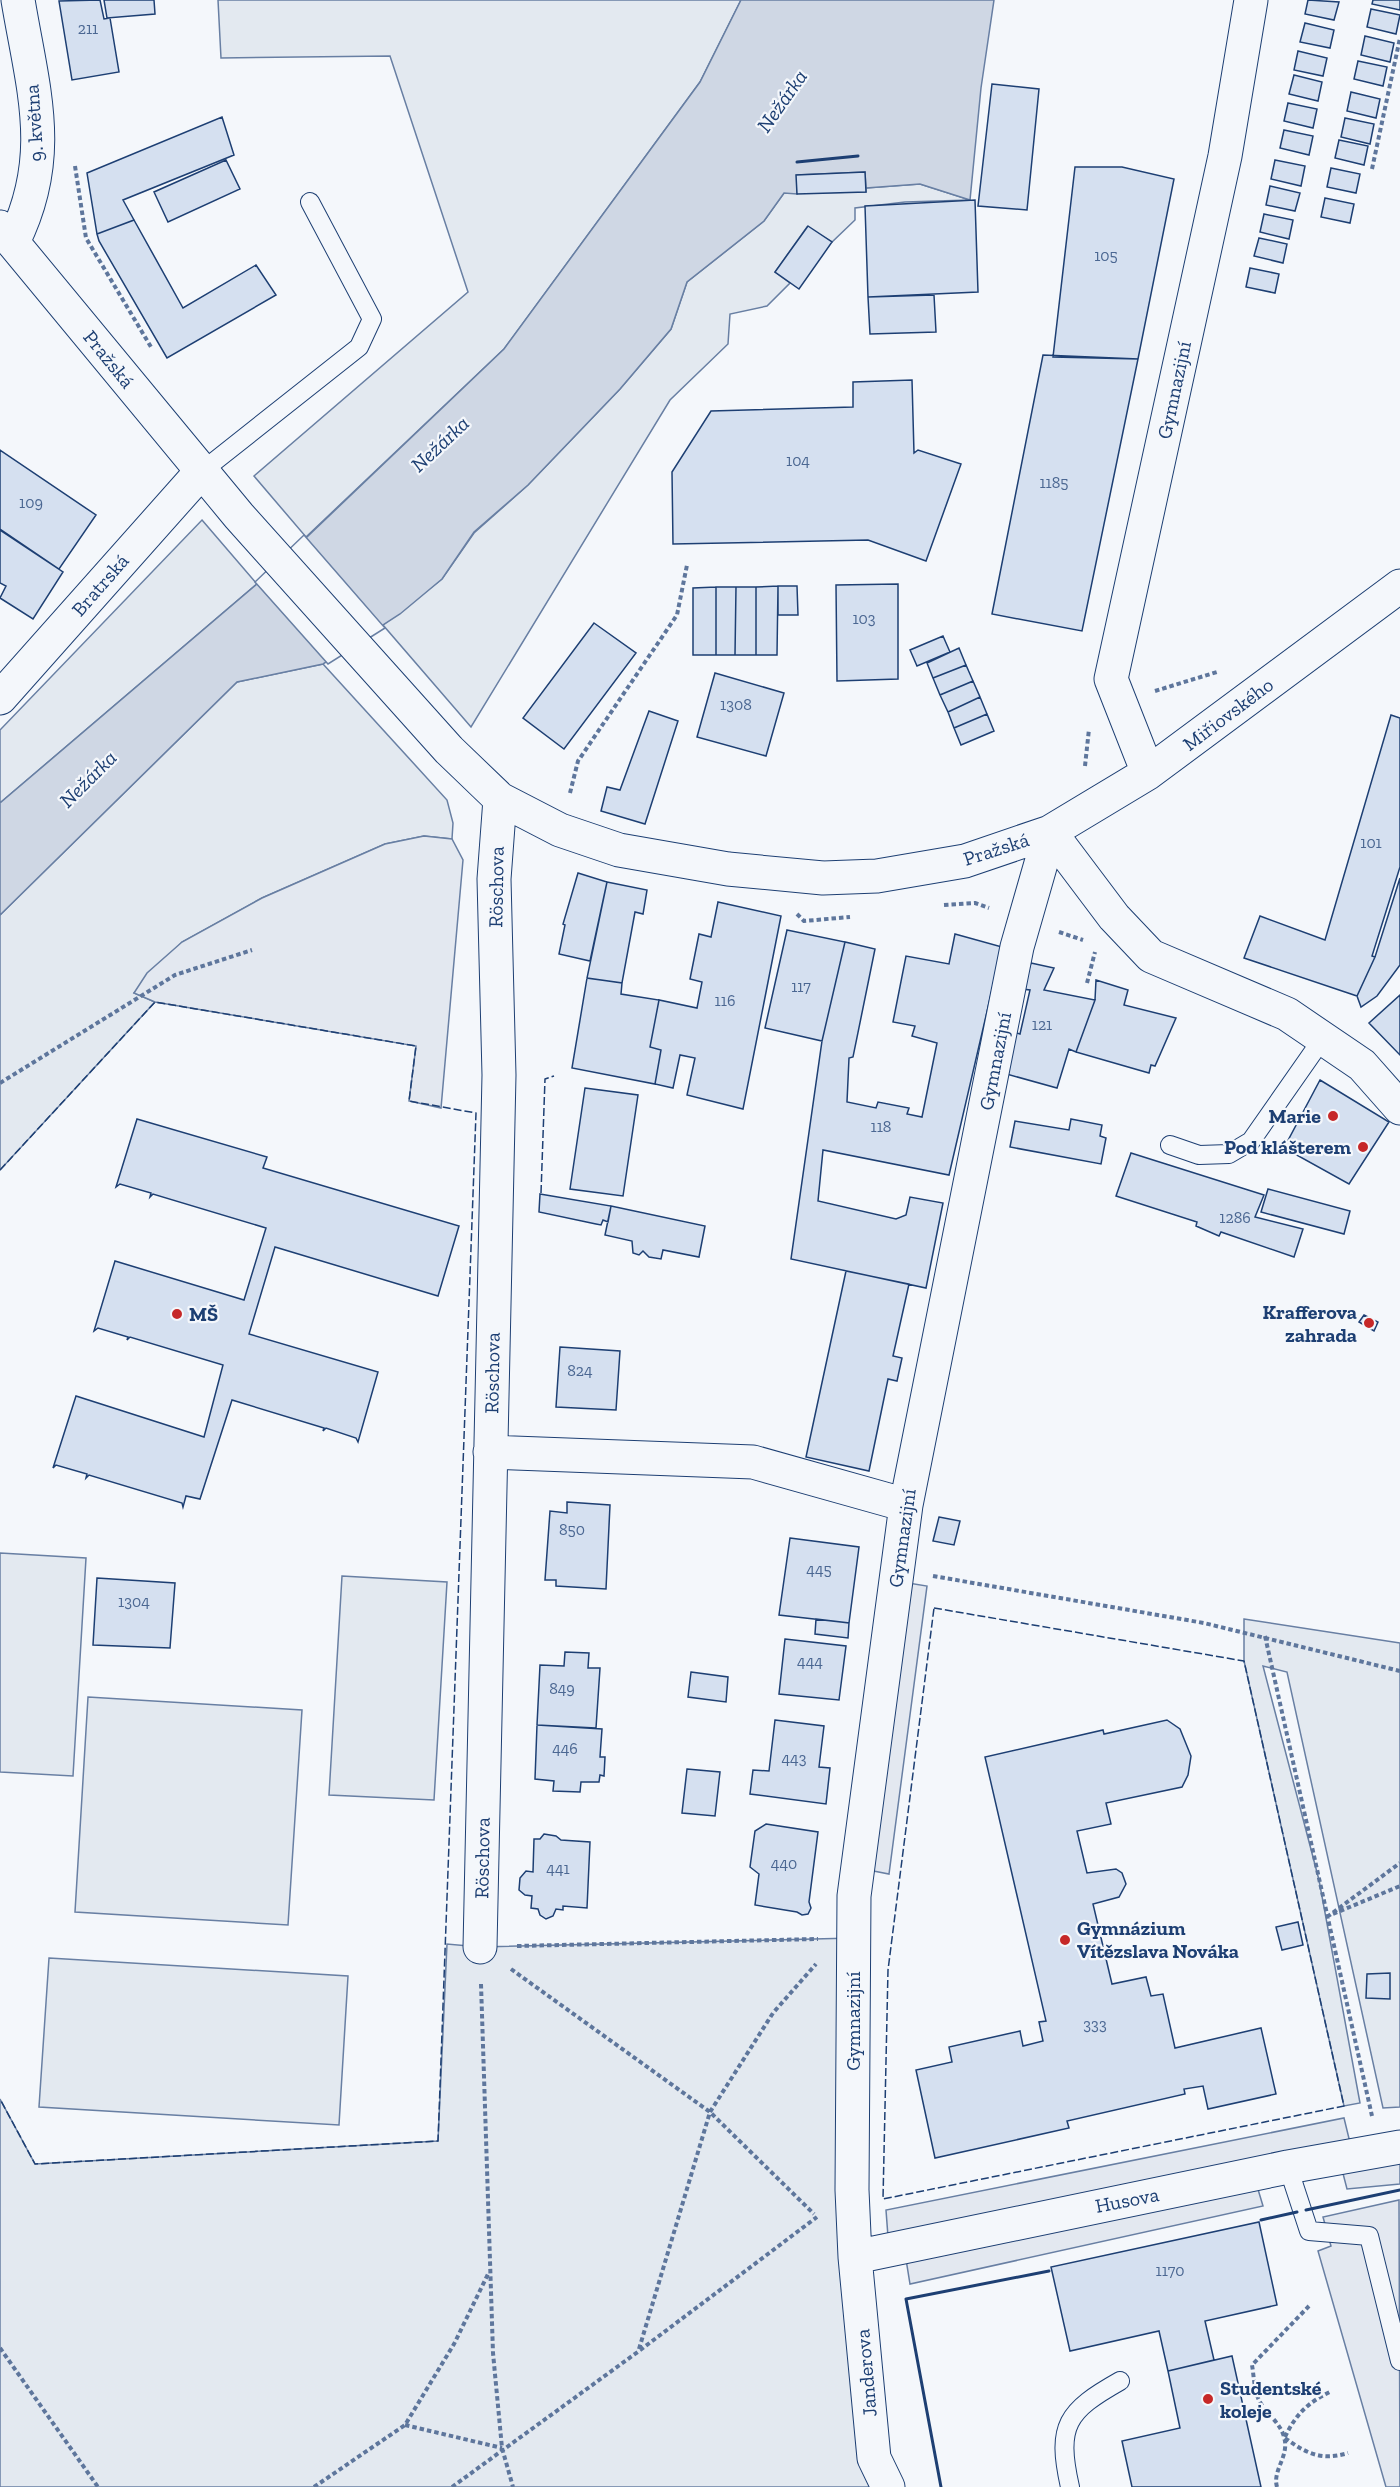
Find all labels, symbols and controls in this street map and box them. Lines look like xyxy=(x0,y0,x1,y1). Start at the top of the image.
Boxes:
house number: 211 xyxy=(78,19,98,38)
water label: Nežárka xyxy=(751,65,812,137)
street label: 9. května xyxy=(19,83,49,163)
house number: 105 xyxy=(1094,246,1118,265)
street label: Pražská xyxy=(78,325,140,393)
street label: Gymnazijní xyxy=(1152,339,1196,441)
water label: Nežárka xyxy=(405,410,474,477)
house number: 104 xyxy=(786,451,810,470)
house number: 1185 xyxy=(1039,473,1069,492)
house number: 109 xyxy=(19,493,43,512)
street label: Bratrská xyxy=(66,549,134,621)
house number: 103 xyxy=(852,609,876,628)
street label: Miřiovského xyxy=(1178,672,1278,756)
house number: 1308 xyxy=(720,695,752,714)
water label: Nežárka xyxy=(54,745,121,812)
street label: Pražská xyxy=(960,827,1032,871)
house number: 101 xyxy=(1360,833,1382,852)
street label: Röschova xyxy=(483,846,509,928)
house number: 117 xyxy=(791,977,811,996)
house number: 116 xyxy=(715,991,735,1010)
street label: Gymnazijní xyxy=(974,1010,1016,1112)
house number: 121 xyxy=(1032,1015,1052,1034)
place label: Marie xyxy=(1269,1104,1321,1128)
marker: Marie xyxy=(1326,1109,1340,1123)
house number: 118 xyxy=(871,1117,891,1136)
place label: Pod klášterem xyxy=(1224,1135,1351,1159)
marker: Pod klášterem xyxy=(1356,1140,1370,1154)
house number: 1286 xyxy=(1219,1208,1251,1227)
place label: Krafferova zahrada xyxy=(1263,1300,1357,1347)
place label: MŠ xyxy=(189,1302,218,1326)
marker: MŠ xyxy=(170,1307,184,1321)
marker: Krafferova zahrada xyxy=(1362,1316,1376,1330)
street label: Röschova xyxy=(479,1332,505,1414)
house number: 824 xyxy=(567,1361,593,1380)
street label: Gymnazijní xyxy=(883,1487,921,1589)
house number: 850 xyxy=(559,1520,585,1539)
house number: 445 xyxy=(806,1560,832,1579)
house number: 1304 xyxy=(118,1592,150,1611)
house number: 444 xyxy=(797,1652,823,1671)
house number: 849 xyxy=(549,1679,575,1698)
house number: 446 xyxy=(552,1739,578,1758)
house number: 443 xyxy=(781,1749,807,1768)
street label: Röschova xyxy=(469,1817,495,1899)
house number: 440 xyxy=(771,1854,797,1873)
house number: 441 xyxy=(546,1859,570,1878)
place label: Gymnázium Vítězslava Nováka xyxy=(1077,1916,1239,1963)
marker: Gymnázium Vítězslava Nováka xyxy=(1058,1933,1072,1947)
street label: Gymnazijní xyxy=(841,1971,865,2071)
house number: 333 xyxy=(1083,2015,1107,2034)
street label: Husova xyxy=(1093,2182,1161,2218)
house number: 1170 xyxy=(1156,2261,1184,2280)
street label: Janderova xyxy=(850,2328,882,2418)
place label: Studentské koleje xyxy=(1220,2376,1322,2423)
marker: Studentské koleje xyxy=(1201,2392,1215,2406)

